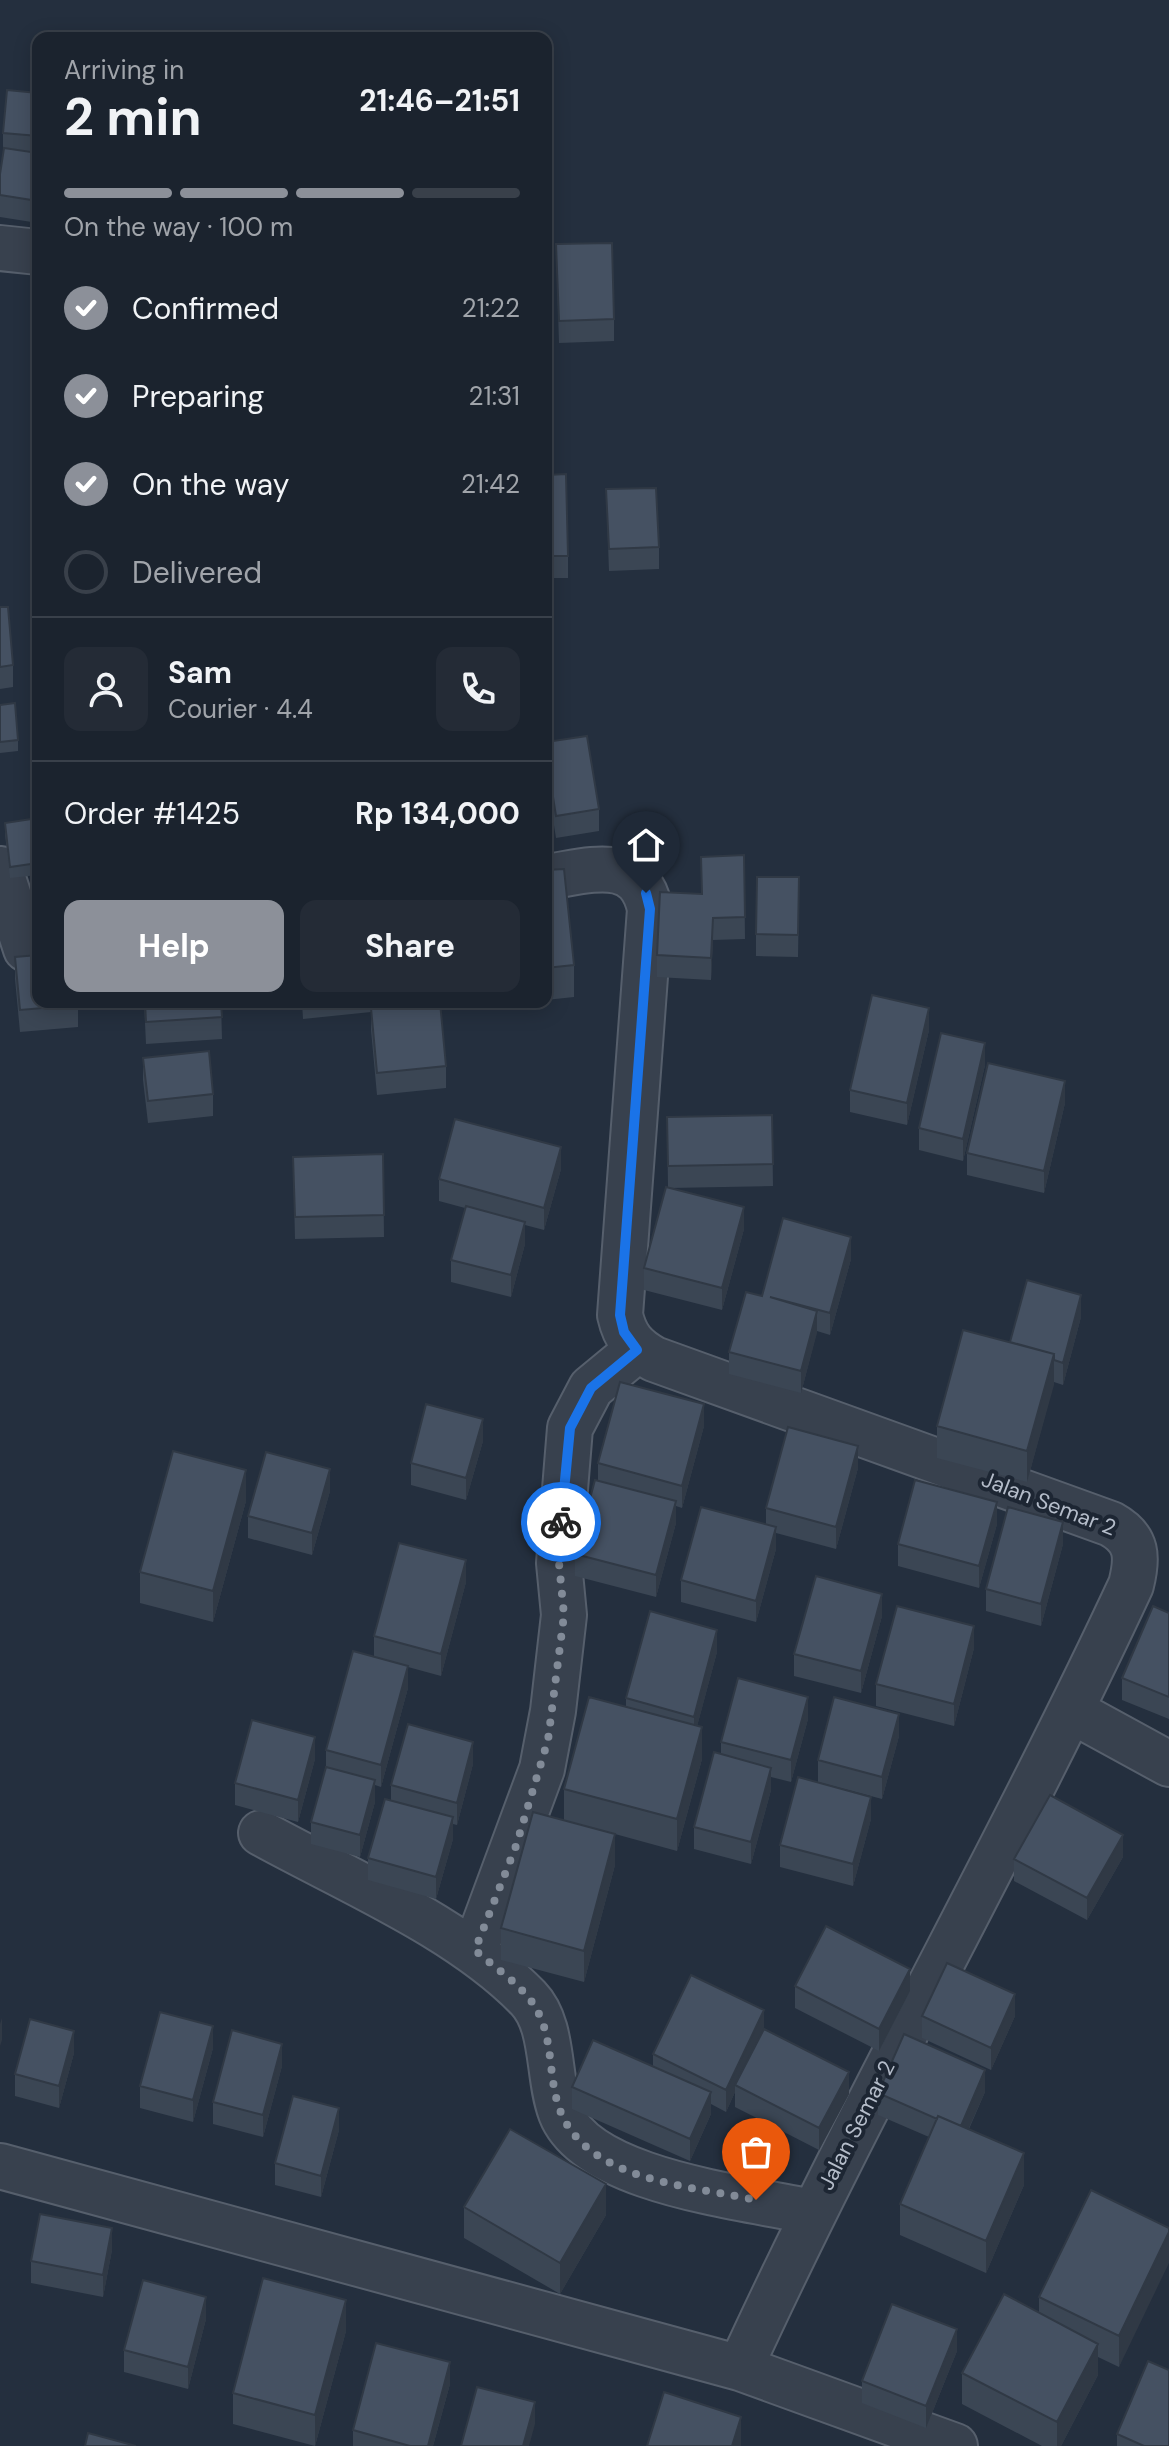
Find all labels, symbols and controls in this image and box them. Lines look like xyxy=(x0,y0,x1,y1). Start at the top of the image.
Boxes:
text: Arriving in xyxy=(64,53,184,87)
text: 21:46–21:51 xyxy=(359,81,520,120)
text: 2 min xyxy=(64,83,202,151)
text: On the way · 100 m xyxy=(64,210,293,244)
icon: check xyxy=(64,286,108,330)
text: Confirmed xyxy=(132,289,279,328)
text: 21:22 xyxy=(462,291,520,325)
icon: check xyxy=(64,374,108,418)
text: Preparing xyxy=(132,377,264,416)
text: 21:31 xyxy=(469,379,520,413)
icon: check xyxy=(64,462,108,506)
text: On the way xyxy=(132,465,289,504)
text: 21:42 xyxy=(461,467,520,501)
text: Delivered xyxy=(132,553,262,592)
button: person xyxy=(64,647,148,731)
button: phone xyxy=(436,647,520,731)
text: Sam xyxy=(168,653,232,692)
text: Courier · 4.4 xyxy=(168,692,313,726)
text: Order #1425 xyxy=(64,794,240,833)
text: Rp 134,000 xyxy=(355,794,520,833)
pin xyxy=(612,811,680,893)
icon: home xyxy=(624,823,668,867)
button: Help xyxy=(64,900,284,992)
button: Share xyxy=(300,900,520,992)
street label: Jalan Semar 2 xyxy=(977,1465,1120,1542)
courier xyxy=(521,1482,601,1562)
icon: bike xyxy=(539,1500,583,1544)
street label: Jalan Semar 2 xyxy=(811,2055,902,2195)
pin xyxy=(722,2118,790,2200)
icon: bag xyxy=(734,2130,778,2174)

